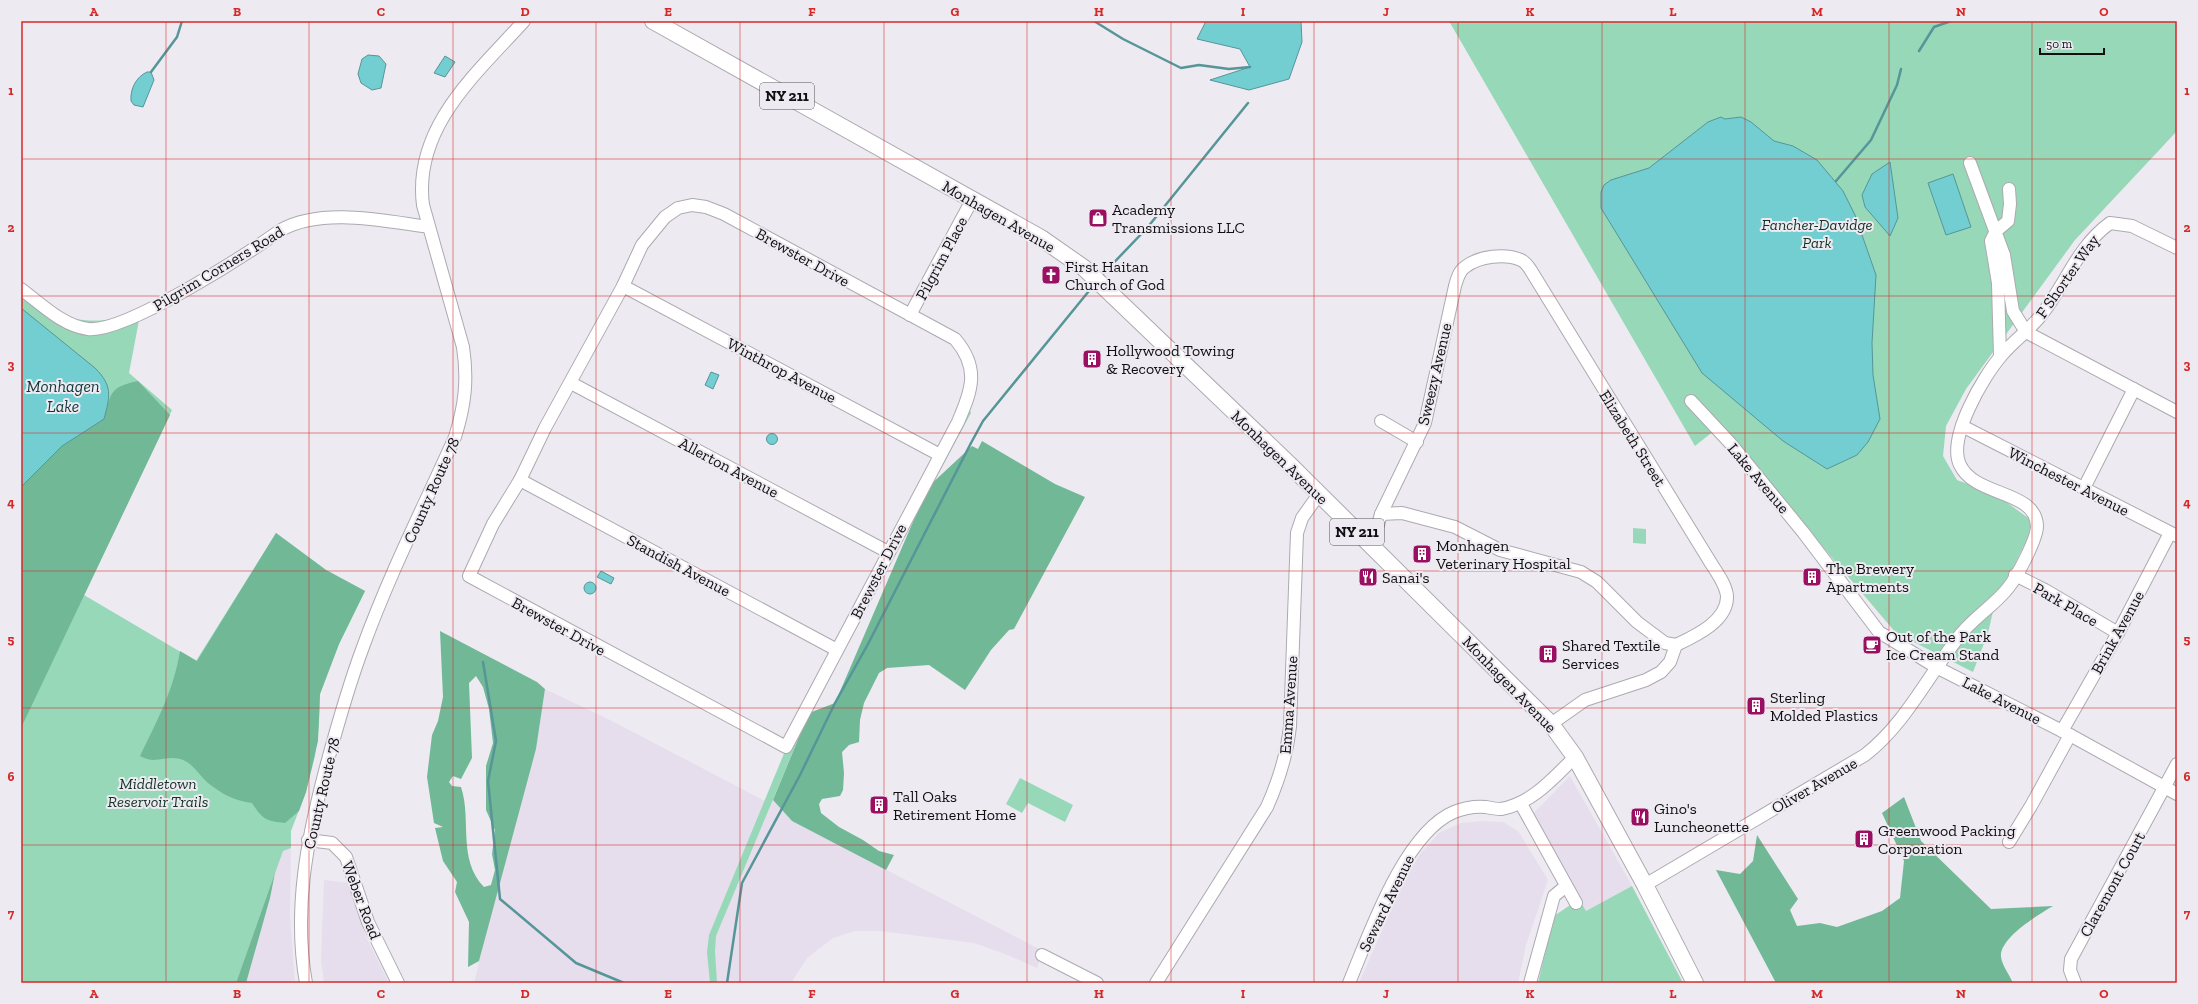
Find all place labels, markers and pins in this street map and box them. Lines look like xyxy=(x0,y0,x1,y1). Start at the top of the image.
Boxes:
place label: Academy Transmissions LLC xyxy=(1112,200,1245,237)
shop icon: Academy Transmissions LLC xyxy=(1087,207,1109,229)
place label: First Haitan Church of God xyxy=(1065,257,1165,294)
church icon: First Haitan Church of God xyxy=(1040,264,1062,286)
place label: Hollywood Towing & Recovery xyxy=(1106,341,1235,378)
building icon: Hollywood Towing & Recovery xyxy=(1081,348,1103,370)
place label: Monhagen Veterinary Hospital xyxy=(1435,536,1571,573)
building icon: Monhagen Veterinary Hospital xyxy=(1411,543,1433,565)
place label: The Brewery Apartments xyxy=(1826,559,1915,596)
restaurant icon: Sanai's xyxy=(1357,566,1379,588)
building icon: The Brewery Apartments xyxy=(1801,566,1823,588)
place label: Sanai's xyxy=(1382,568,1430,587)
place label: Out of the Park Ice Cream Stand xyxy=(1886,627,1999,664)
cafe icon: Out of the Park Ice Cream Stand xyxy=(1861,634,1883,656)
place label: Shared Textile Services xyxy=(1562,636,1660,673)
building icon: Shared Textile Services xyxy=(1537,643,1559,665)
place label: Sterling Molded Plastics xyxy=(1770,688,1878,725)
building icon: Sterling Molded Plastics xyxy=(1745,695,1767,717)
place label: Tall Oaks Retirement Home xyxy=(893,787,1016,824)
building icon: Tall Oaks Retirement Home xyxy=(868,794,890,816)
place label: Gino's Luncheonette xyxy=(1654,799,1749,836)
restaurant icon: Gino's Luncheonette xyxy=(1629,806,1651,828)
place label: Greenwood Packing Corporation xyxy=(1878,821,2016,858)
building icon: Greenwood Packing Corporation xyxy=(1853,828,1875,850)

